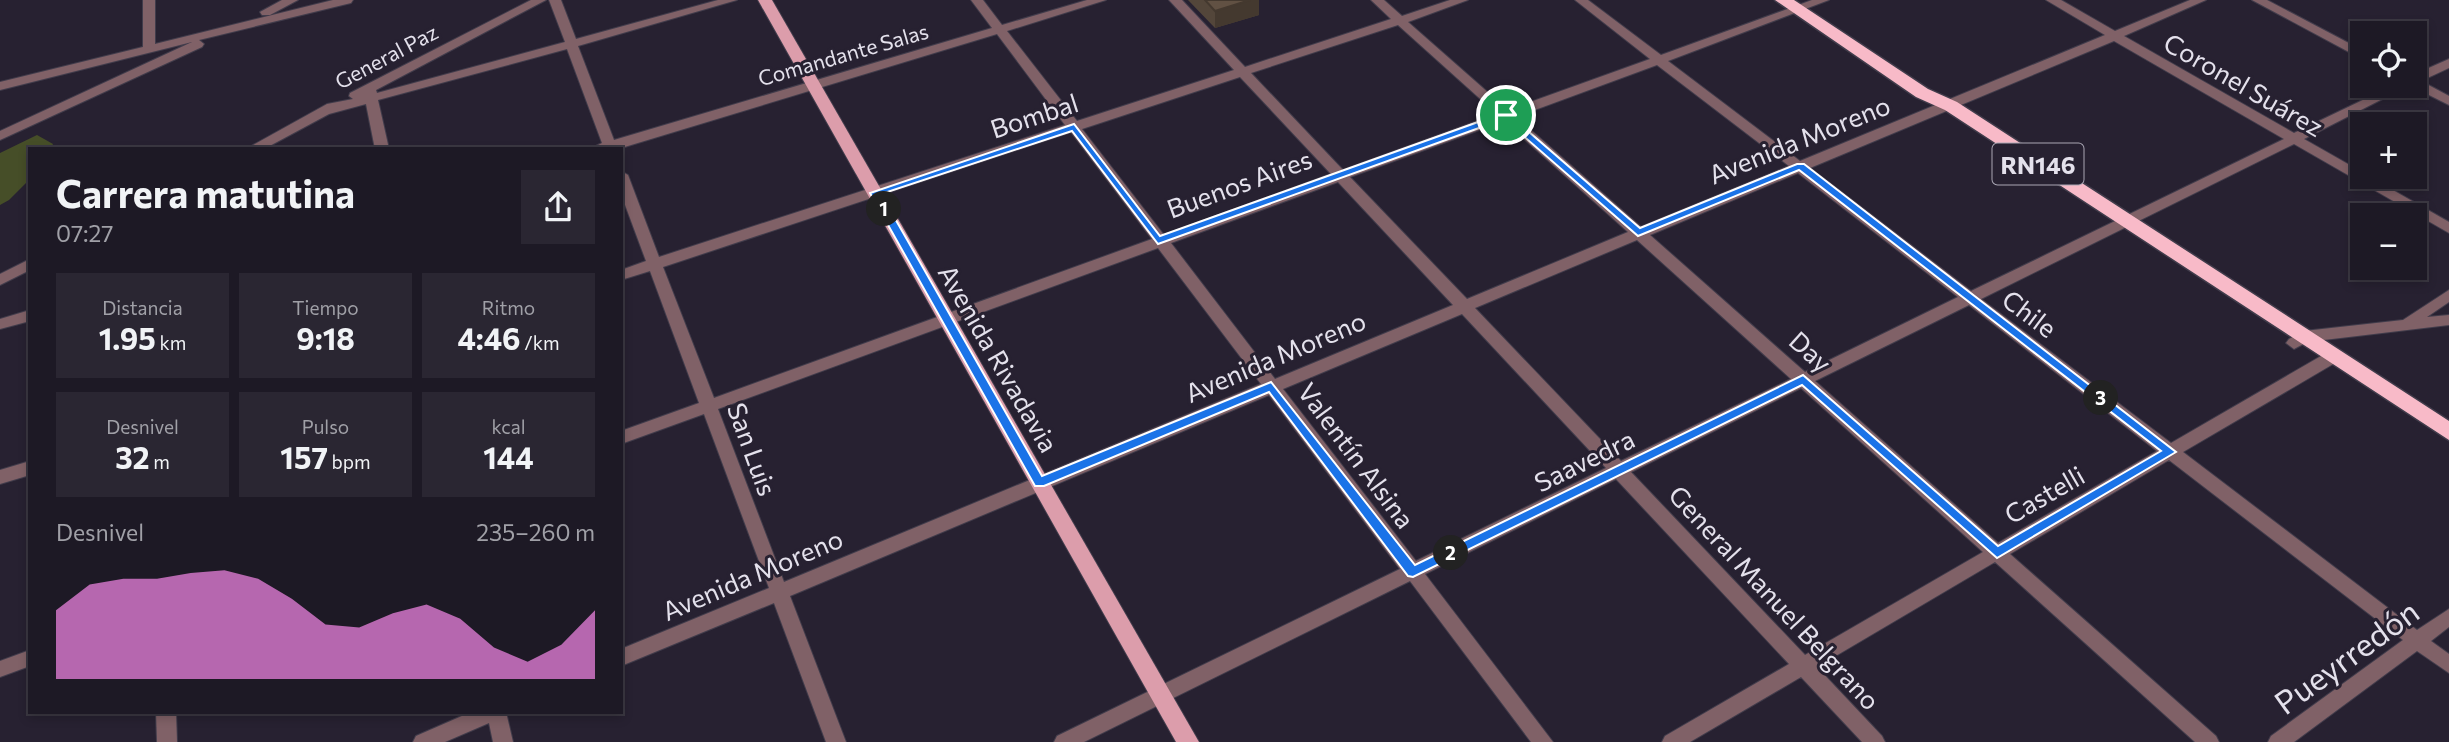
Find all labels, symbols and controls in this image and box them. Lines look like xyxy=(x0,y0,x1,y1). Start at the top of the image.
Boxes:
street label: Comandante Salas xyxy=(755,18,931,90)
street label: General Paz xyxy=(330,19,442,93)
map controls xyxy=(2350,21,2427,280)
button: locate xyxy=(2350,21,2427,98)
street label: Coronel Suárez xyxy=(2159,26,2329,142)
pin xyxy=(1476,85,1536,145)
street label: Bombal xyxy=(986,86,1082,144)
street label: Avenida Moreno xyxy=(1704,88,1894,190)
icon: arrive xyxy=(1487,96,1525,134)
button: + xyxy=(2350,112,2427,189)
street label: Buenos Aires xyxy=(1162,142,1316,224)
road number: RN146 xyxy=(1993,144,2084,184)
text: Carrera matutina xyxy=(56,169,355,216)
button: share xyxy=(521,170,595,244)
pin: 1 xyxy=(866,192,902,227)
text: 1 xyxy=(879,197,888,220)
button: − xyxy=(2350,203,2427,280)
text: 07:27 xyxy=(56,219,113,247)
street label: Avenida Rivadavia xyxy=(933,259,1065,457)
street label: Chile xyxy=(1997,283,2063,343)
text: Distancia xyxy=(102,296,183,319)
text: Tiempo xyxy=(292,296,359,319)
text: Ritmo xyxy=(482,296,535,319)
street label: Avenida Moreno xyxy=(1180,304,1370,408)
text: 1.95 xyxy=(99,319,156,356)
text: 9:18 xyxy=(296,319,355,356)
text: 4:46 xyxy=(457,319,521,356)
street label: Day xyxy=(1784,324,1838,378)
text: km xyxy=(156,331,186,354)
text: /km xyxy=(521,331,560,354)
street label: Valentín Alsina xyxy=(1292,376,1422,534)
pin: 3 xyxy=(2084,380,2118,416)
text: 3 xyxy=(2095,386,2106,409)
street label: San Luis xyxy=(722,398,784,500)
text: Desnivel xyxy=(106,415,179,438)
text: Pulso xyxy=(302,415,349,438)
text: kcal xyxy=(491,415,526,438)
street label: Saavedra xyxy=(1529,423,1639,497)
text: 32 xyxy=(115,438,150,475)
text: 157 xyxy=(280,438,328,475)
text: 144 xyxy=(483,438,534,475)
text: m xyxy=(150,450,170,473)
text: bpm xyxy=(328,450,371,473)
street label: Castelli xyxy=(1998,459,2090,529)
street label: General Manuel Belgrano xyxy=(1663,479,1887,715)
text: Desnivel xyxy=(56,518,144,546)
text: 235–260 m xyxy=(476,518,595,546)
street label: Avenida Moreno xyxy=(657,522,847,626)
pin: 2 xyxy=(1434,536,1468,570)
text: 2 xyxy=(1445,541,1456,564)
street label: Pueyrredón xyxy=(2266,590,2426,722)

